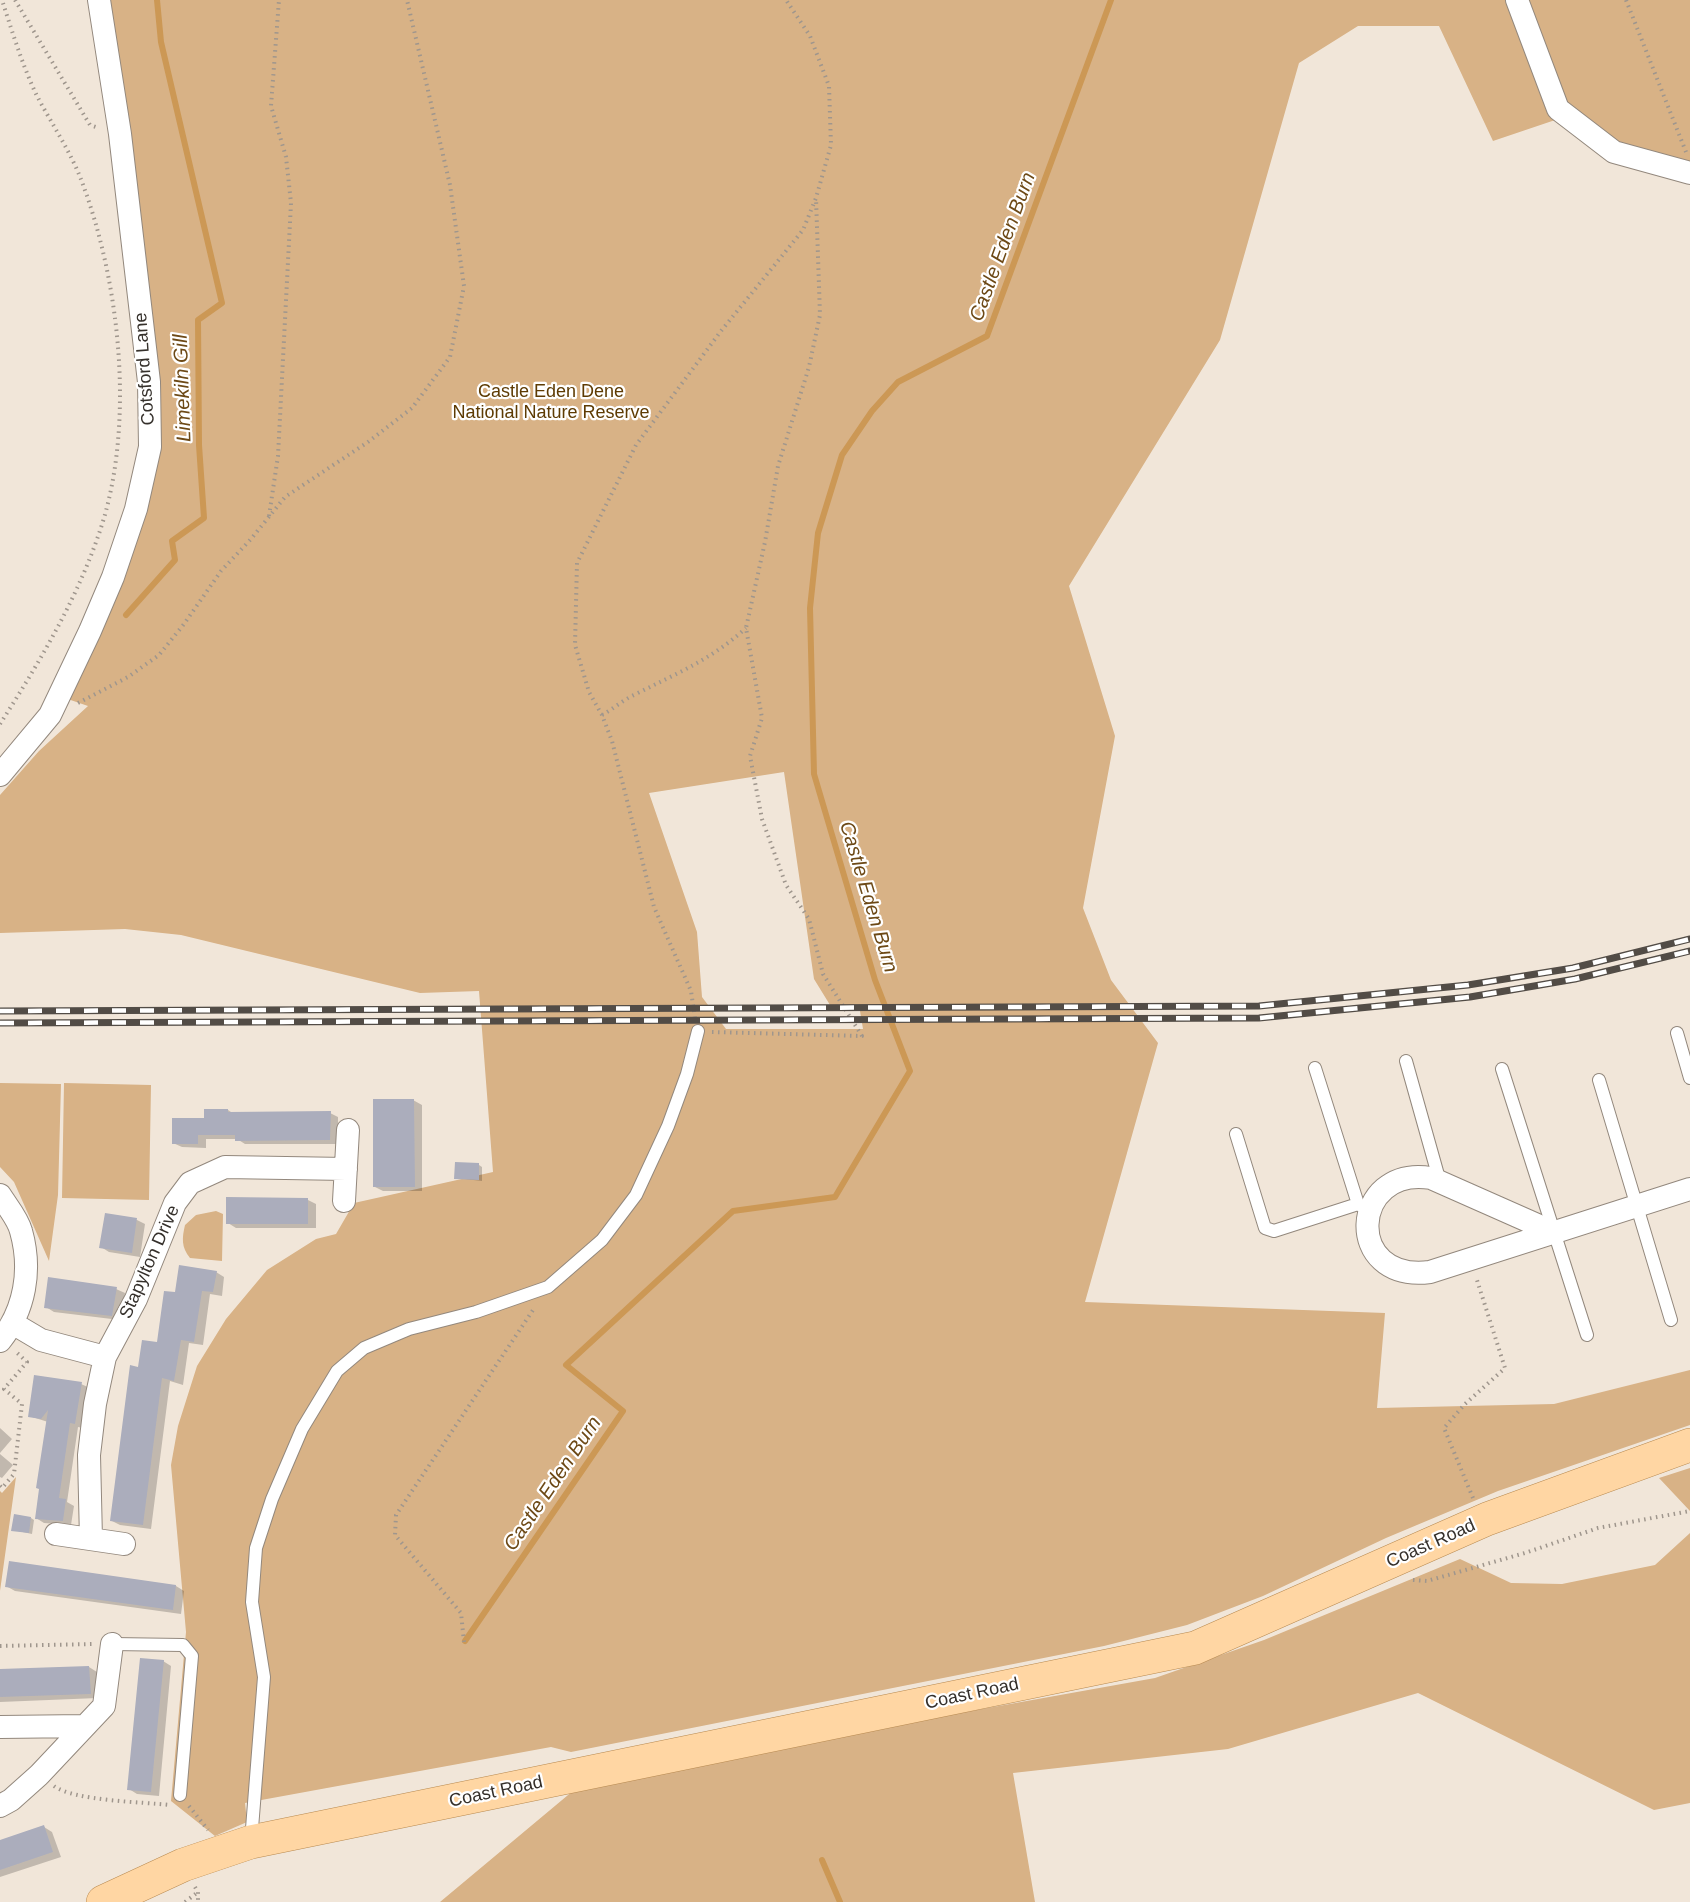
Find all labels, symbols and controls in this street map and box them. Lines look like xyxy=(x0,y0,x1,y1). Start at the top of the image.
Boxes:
water label: Castle Eden Burn xyxy=(965,169,1041,325)
street label: Cotsford Lane xyxy=(130,312,160,426)
water label: Limekiln Gill xyxy=(169,334,197,442)
park label: Castle Eden Dene National Nature Reserve xyxy=(452,381,650,424)
water label: Castle Eden Burn xyxy=(834,819,902,975)
street label: Stapylton Drive xyxy=(115,1202,185,1322)
water label: Castle Eden Burn xyxy=(499,1412,607,1556)
street label: Coast Road xyxy=(1383,1515,1479,1573)
street label: Coast Road xyxy=(923,1674,1021,1714)
street label: Coast Road xyxy=(447,1772,545,1812)

